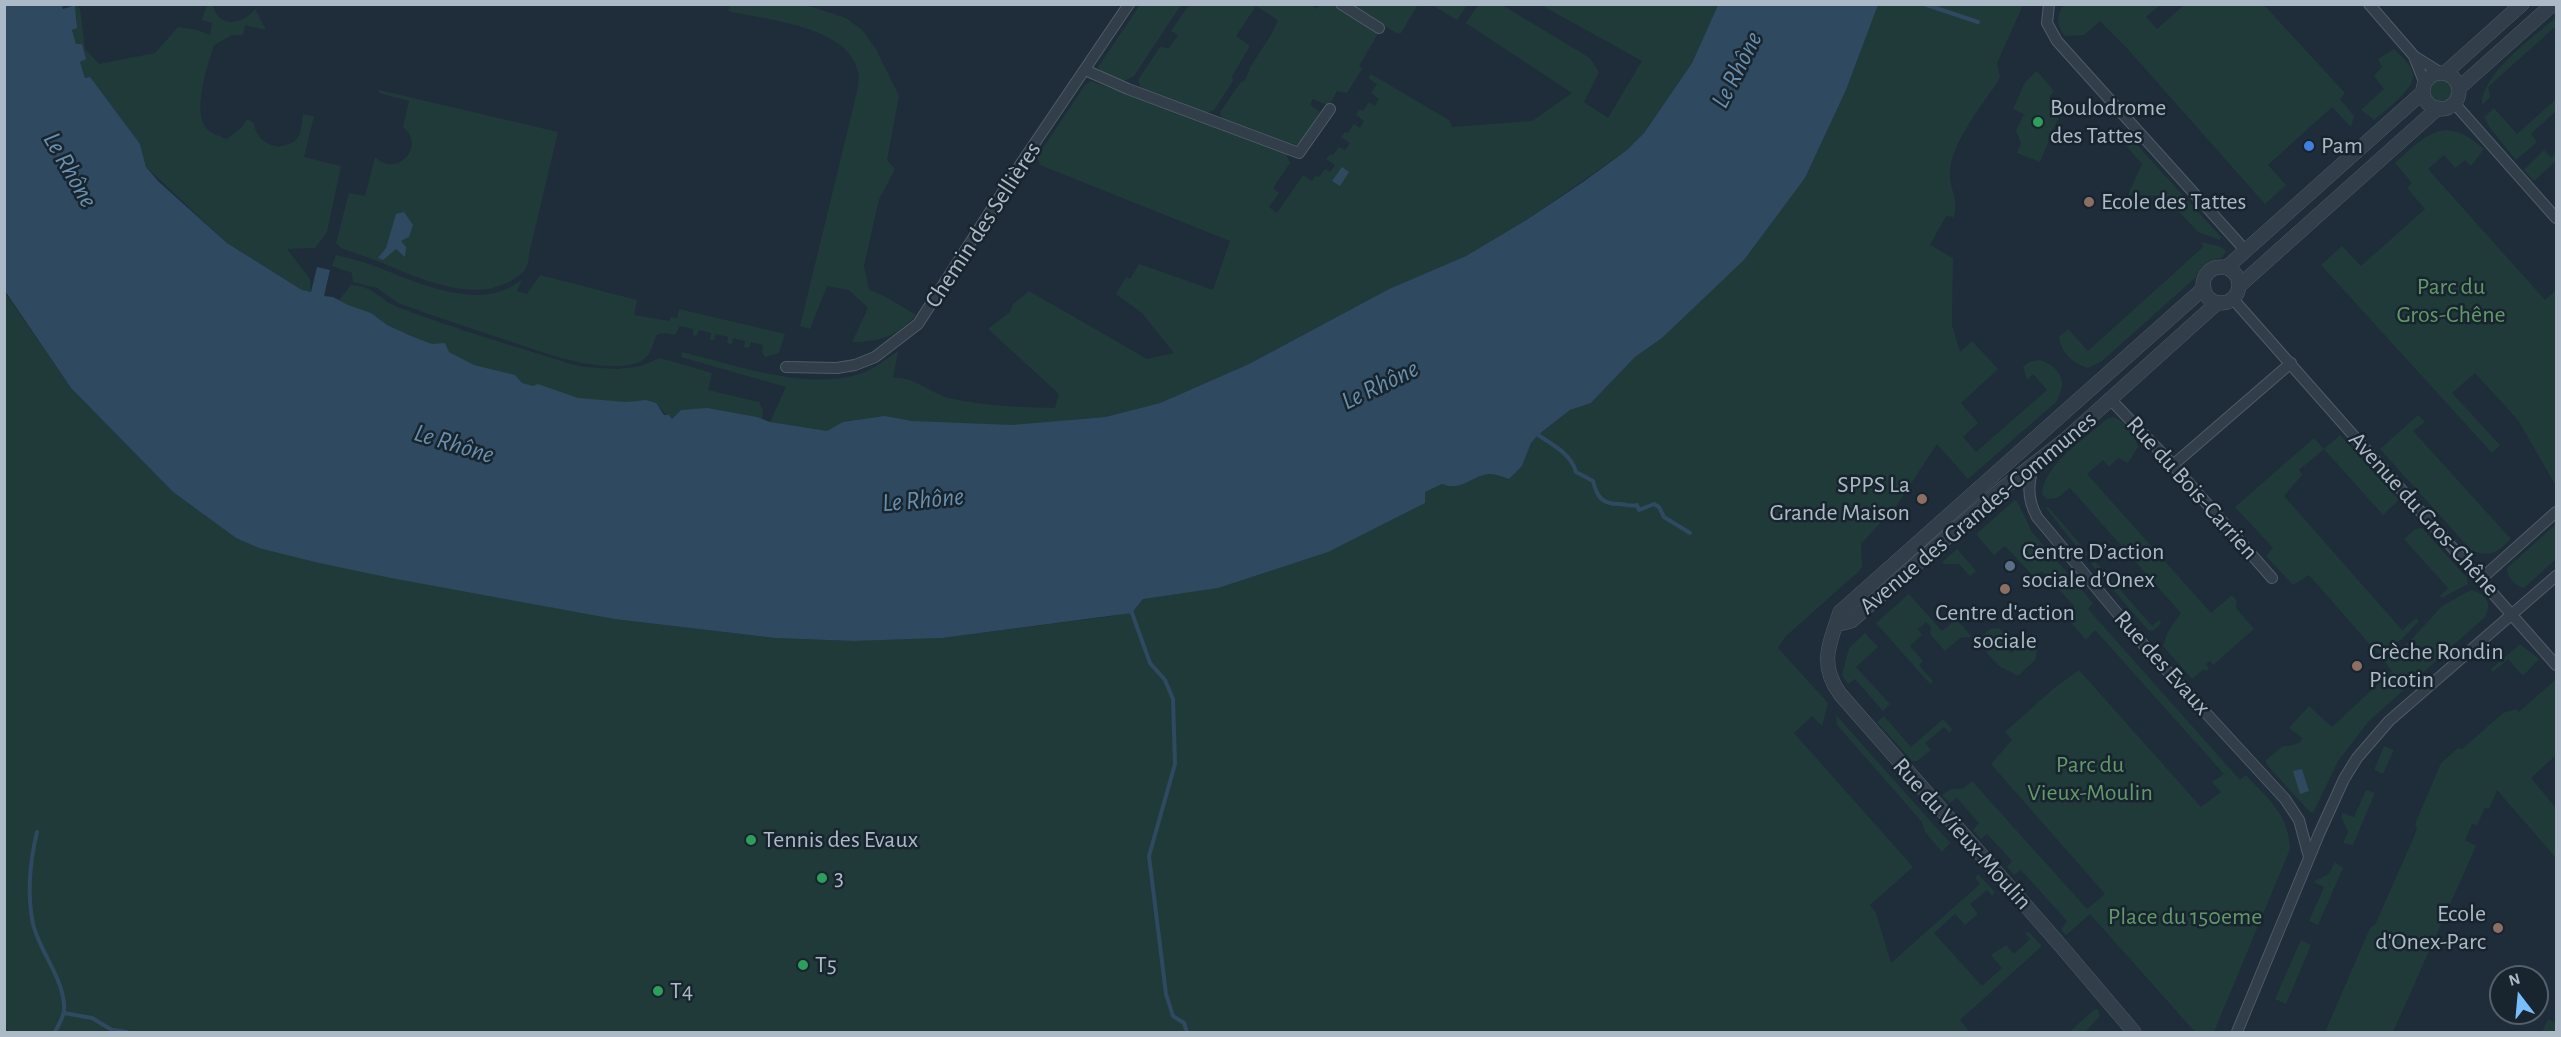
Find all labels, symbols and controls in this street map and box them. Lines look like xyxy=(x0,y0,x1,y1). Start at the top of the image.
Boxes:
water label: Le Rhône xyxy=(1704,26,1770,114)
place label: Boulodrome des Tattes xyxy=(2050,94,2166,150)
marker: Boulodrome des Tattes xyxy=(2031,115,2045,129)
water label: Le Rhône xyxy=(36,127,104,213)
place label: Pam xyxy=(2321,132,2363,160)
street label: Chemin des Sellières xyxy=(919,137,1047,313)
marker: Pam xyxy=(2302,139,2316,153)
place label: Ecole des Tattes xyxy=(2101,188,2246,216)
marker: Ecole des Tattes xyxy=(2082,195,2096,209)
park label: Parc du Gros-Chêne xyxy=(2396,273,2506,329)
water label: Le Rhône xyxy=(1336,353,1424,417)
street label: Avenue des Grandes-Communes xyxy=(1854,405,2102,621)
street label: Rue du Bois-Carrien xyxy=(2120,410,2264,566)
water label: Le Rhône xyxy=(410,417,498,471)
street label: Avenue du Gros-Chêne xyxy=(2342,426,2506,602)
place label: SPPS La Grande Maison xyxy=(1769,471,1910,527)
water label: Le Rhône xyxy=(881,481,965,519)
marker: SPPS La Grande Maison xyxy=(1915,492,1929,506)
place label: Centre D’action sociale d’Onex xyxy=(2022,538,2164,594)
marker: Centre D’action sociale d’Onex xyxy=(2003,559,2017,573)
marker: Centre d'action sociale xyxy=(1998,582,2012,596)
place label: Centre d'action sociale xyxy=(1935,599,2075,655)
street label: Rue des Evaux xyxy=(2108,605,2216,721)
place label: Crèche Rondin Picotin xyxy=(2369,638,2504,694)
marker: Crèche Rondin Picotin xyxy=(2350,659,2364,673)
park label: Parc du Vieux-Moulin xyxy=(2027,751,2153,807)
street label: Rue du Vieux-Moulin xyxy=(1886,752,2038,916)
place label: Tennis des Evaux xyxy=(763,826,918,854)
marker: Tennis des Evaux xyxy=(744,833,758,847)
place label: 3 xyxy=(834,864,844,892)
marker: 3 xyxy=(815,871,829,885)
place label: Ecole d'Onex-Parc xyxy=(2375,900,2486,956)
park label: Place du 150eme xyxy=(2108,903,2262,931)
marker: Ecole d'Onex-Parc xyxy=(2491,921,2505,935)
place label: T5 xyxy=(815,951,837,979)
marker: T5 xyxy=(796,958,810,972)
north arrow xyxy=(2489,965,2549,1025)
text: N xyxy=(2507,970,2522,989)
place label: T4 xyxy=(670,977,693,1005)
marker: T4 xyxy=(651,984,665,998)

